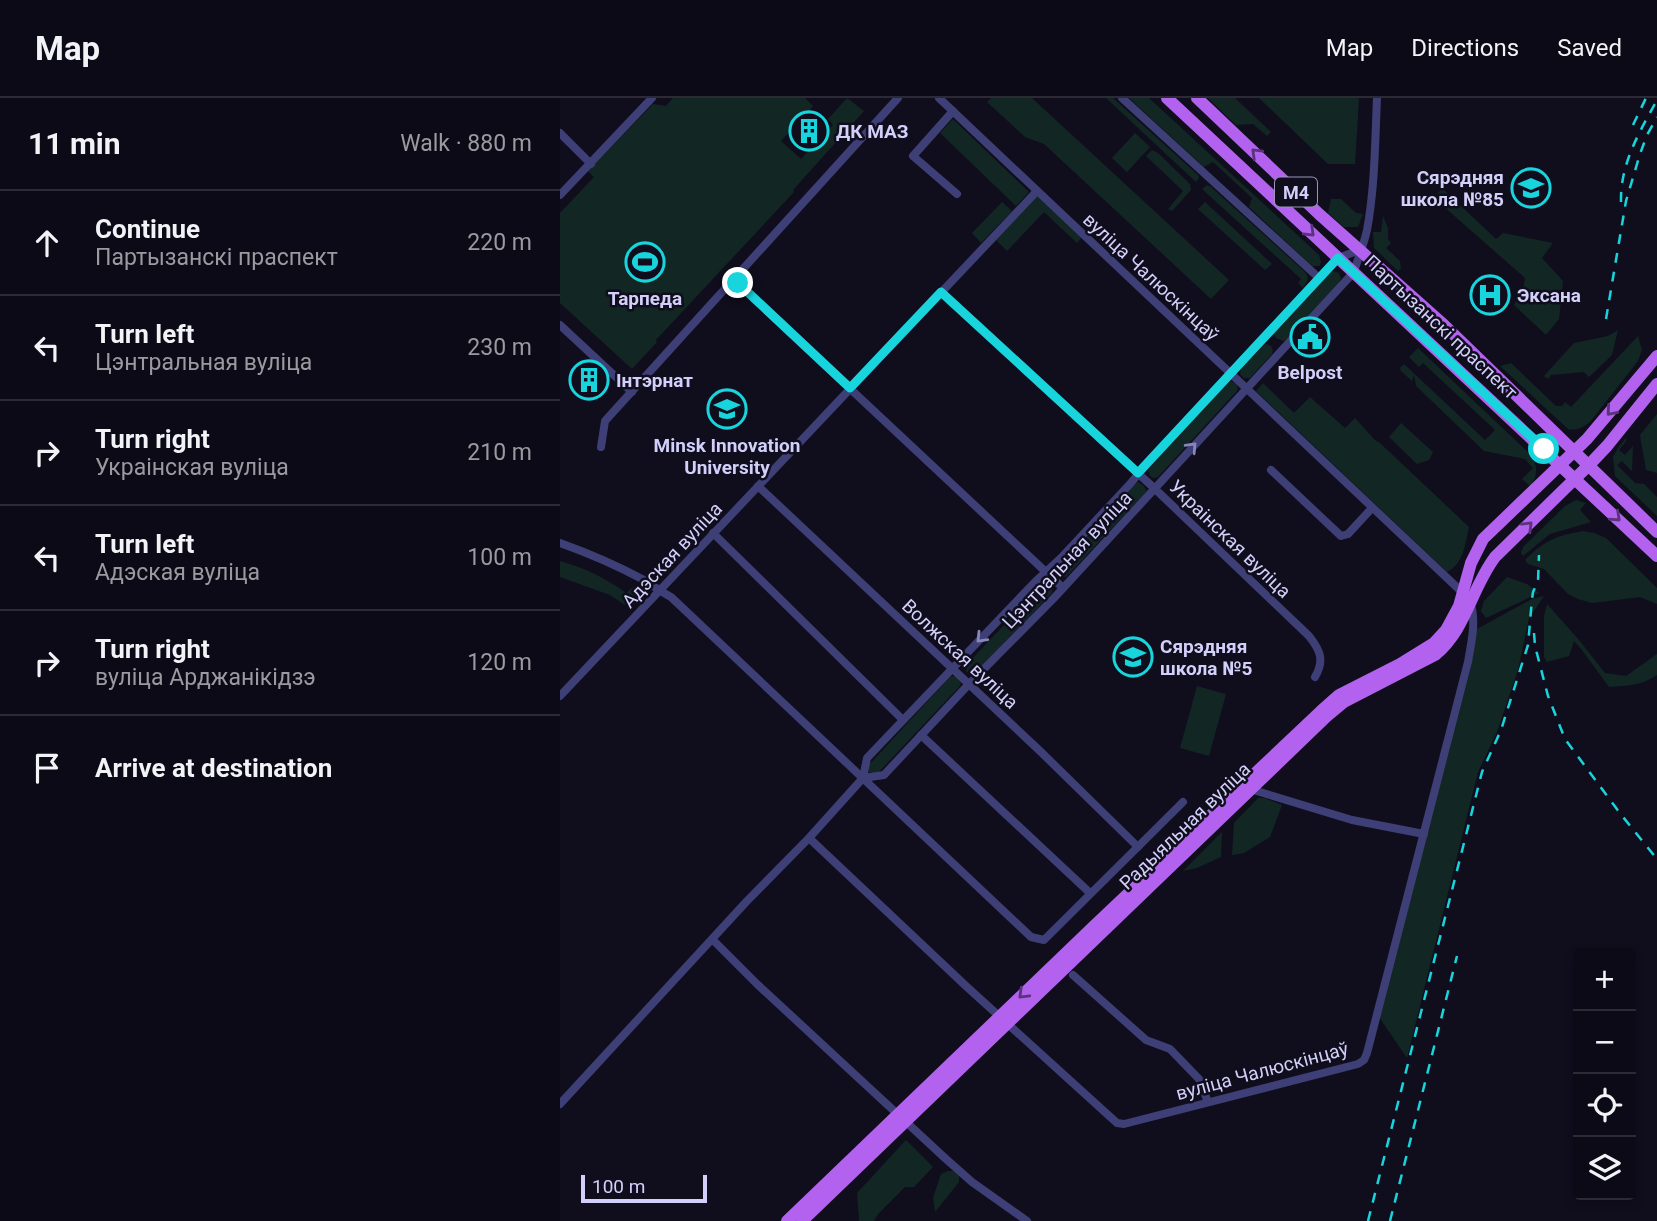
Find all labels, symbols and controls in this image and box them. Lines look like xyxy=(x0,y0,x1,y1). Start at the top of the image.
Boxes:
text: Map xyxy=(35,29,100,68)
text: Map xyxy=(1326,34,1373,62)
text: Directions xyxy=(1411,34,1519,62)
text: Saved xyxy=(1557,34,1622,62)
building icon: ДК МАЗ xyxy=(788,110,830,152)
place label: ДК МАЗ xyxy=(836,120,908,143)
text: 11 min xyxy=(28,126,121,161)
text: Walk · 880 m xyxy=(400,130,532,157)
one-way arrow xyxy=(1251,149,1264,162)
place label: Сярэдняя школа №85 xyxy=(1401,166,1504,211)
school or university icon: Сярэдняя школа №85 xyxy=(1510,167,1552,209)
road number: М4 xyxy=(1275,178,1317,206)
street label: вуліца Чалюскінцаў xyxy=(1078,208,1224,346)
text: Continue xyxy=(95,214,200,244)
icon: ahead xyxy=(28,224,66,262)
one-way arrow xyxy=(1302,224,1315,237)
text: 220 m xyxy=(467,229,532,256)
sports icon: Тарпеда xyxy=(624,241,666,283)
text: Партызанскі праспект xyxy=(95,244,338,271)
street label: Партызанскі праспект xyxy=(1360,250,1522,404)
route end xyxy=(722,267,753,298)
hospital icon: Эксана xyxy=(1469,274,1511,316)
place label: Эксана xyxy=(1517,284,1581,307)
place label: Тарпеда xyxy=(608,287,682,310)
public building icon: Belpost xyxy=(1289,316,1331,358)
text: Turn left xyxy=(95,319,194,349)
icon: left xyxy=(28,329,66,367)
text: 230 m xyxy=(467,334,532,361)
text: Цэнтральная вуліца xyxy=(95,349,312,376)
building icon: Інтэрнат xyxy=(568,359,610,401)
place label: Belpost xyxy=(1277,361,1343,384)
place label: Інтэрнат xyxy=(616,369,693,392)
school or university icon: Minsk Innovation University xyxy=(706,388,748,430)
one-way arrow xyxy=(1607,402,1619,415)
text: Turn right xyxy=(95,424,210,454)
route start xyxy=(1528,433,1559,464)
icon: right xyxy=(28,434,66,472)
place label: Minsk Innovation University xyxy=(654,434,800,479)
text: 210 m xyxy=(467,439,532,466)
one-way arrow xyxy=(1184,442,1196,455)
text: Украінская вуліца xyxy=(95,454,289,481)
street label: Украінская вуліца xyxy=(1164,475,1296,603)
street label: Цэнтральная вуліца xyxy=(997,487,1137,633)
street label: Адэская вуліца xyxy=(617,497,727,613)
one-way arrow xyxy=(1608,509,1621,522)
one-way arrow xyxy=(1519,521,1532,534)
text: Turn left xyxy=(95,529,194,559)
icon: left xyxy=(28,539,66,577)
text: 100 m xyxy=(467,544,532,571)
text: Адэская вуліца xyxy=(95,559,260,586)
street label: Волжская вуліца xyxy=(897,594,1023,714)
one-way arrow xyxy=(977,630,990,643)
text: Turn right xyxy=(95,634,210,664)
place label: Сярэдняя школа №5 xyxy=(1160,635,1252,680)
school or university icon: Сярэдняя школа №5 xyxy=(1112,636,1154,678)
icon: right xyxy=(28,644,66,682)
text: 120 m xyxy=(467,649,532,676)
text: вуліца Арджанікідзэ xyxy=(95,664,316,691)
icon: arrive xyxy=(28,749,66,787)
text: Arrive at destination xyxy=(95,753,332,783)
street label: Радыяльная вуліца xyxy=(1115,758,1255,894)
map controls xyxy=(1573,948,1636,1200)
button: + xyxy=(1573,948,1636,1011)
one-way arrow xyxy=(1018,985,1031,998)
button: − xyxy=(1573,1011,1636,1074)
street label: вуліца Чалюскінцаў xyxy=(1173,1037,1351,1105)
button: locate xyxy=(1573,1074,1636,1137)
button: layers xyxy=(1573,1137,1636,1200)
scale bar xyxy=(581,1172,707,1204)
text: 100 m xyxy=(592,1175,645,1198)

